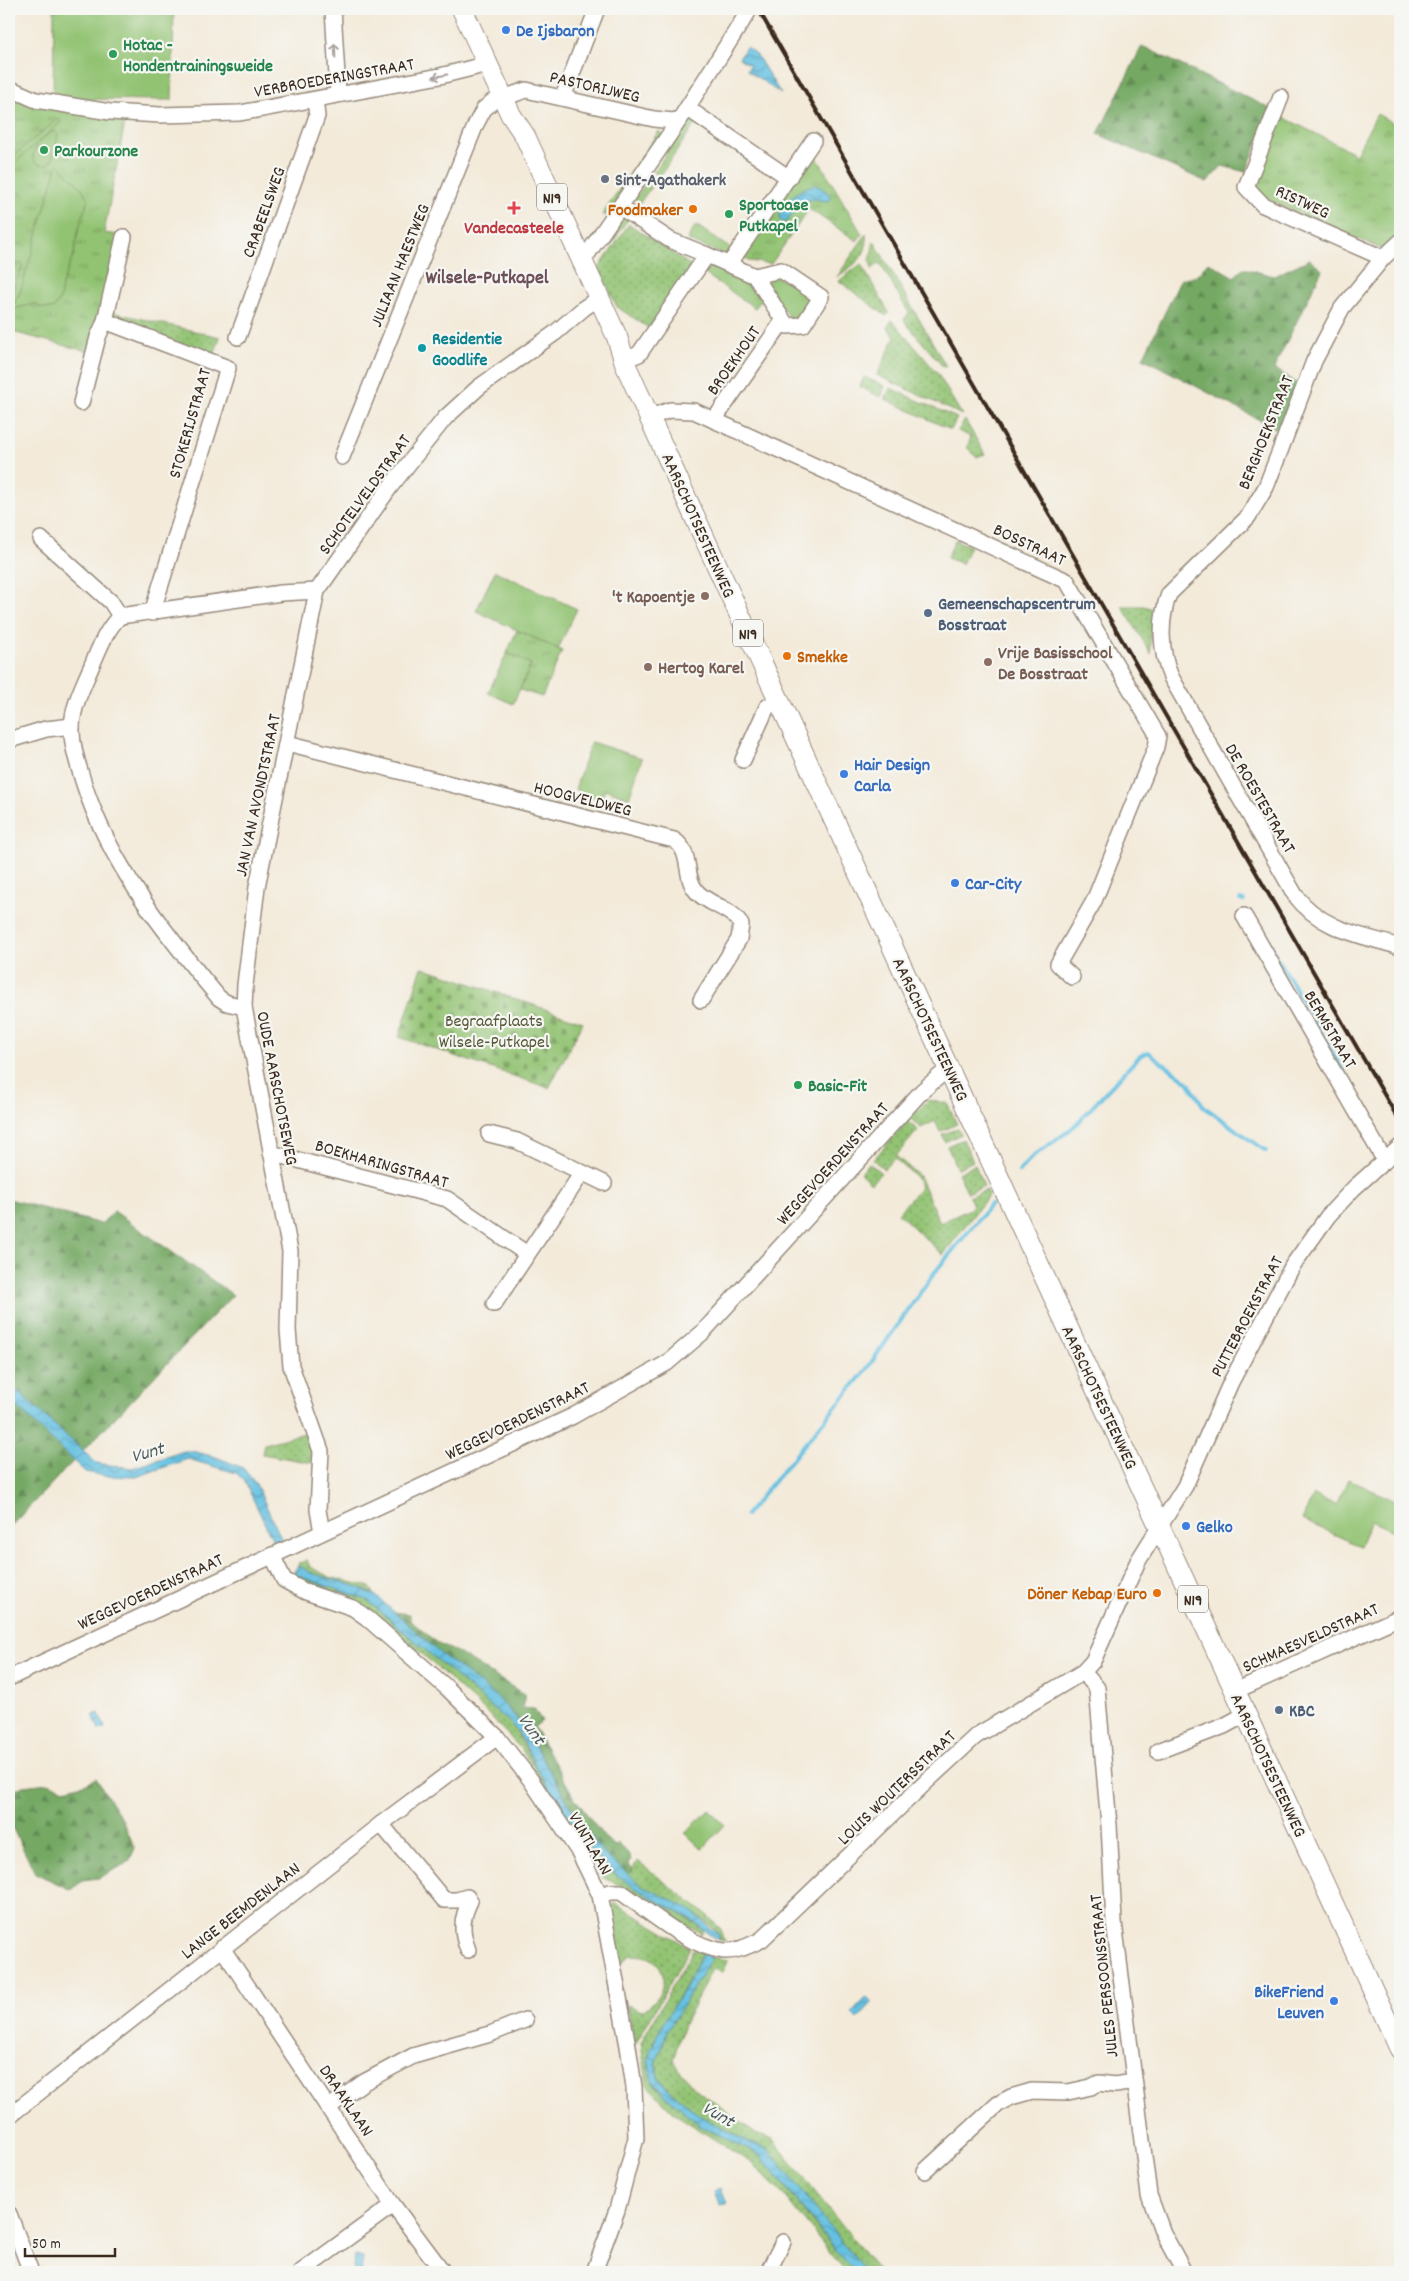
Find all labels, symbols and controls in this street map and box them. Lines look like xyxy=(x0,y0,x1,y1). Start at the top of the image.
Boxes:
place label: De Ijsbaron xyxy=(516,20,594,45)
marker: De Ijsbaron xyxy=(500,24,512,36)
place label: Hotac - Hondentrainingsweide xyxy=(123,34,273,80)
one-way arrow xyxy=(331,43,340,59)
marker: Hotac - Hondentrainingsweide xyxy=(107,48,119,60)
street label: VERBROEDERINGSTRAAT xyxy=(253,53,416,106)
street label: PASTORIJWEG xyxy=(547,66,642,111)
one-way arrow xyxy=(433,72,449,81)
place label: Parkourzone xyxy=(54,140,138,165)
marker: Parkourzone xyxy=(38,144,50,156)
street label: CRABEELSWEG xyxy=(237,164,293,262)
place label: Sint-Agathakerk xyxy=(615,169,727,194)
marker: Sint-Agathakerk xyxy=(599,173,611,185)
street label: RISTWEG xyxy=(1271,180,1333,227)
road number: N19 xyxy=(537,183,567,210)
place label: Sportoase Putkapel xyxy=(739,194,809,240)
place label: Foodmaker xyxy=(608,199,683,224)
street label: JULIAAN HAESTWEG xyxy=(365,201,437,331)
marker: Vandecasteele xyxy=(508,202,520,214)
marker: Foodmaker xyxy=(687,203,699,215)
marker: Sportoase Putkapel xyxy=(723,208,735,220)
place label: Vandecasteele xyxy=(464,217,564,242)
district label: Wilsele-Putkapel xyxy=(426,265,549,293)
street label: BROEKHOUT xyxy=(702,322,768,401)
place label: Residentie Goodlife xyxy=(432,328,502,374)
marker: Residentie Goodlife xyxy=(416,342,428,354)
street label: STOKERIJSTRAAT xyxy=(164,366,219,482)
street label: BERGHOEKSTRAAT xyxy=(1233,372,1302,494)
street label: SCHOTELVELDSTRAAT xyxy=(314,430,418,561)
street label: AARSCHOTSESTEENWEG xyxy=(654,450,740,602)
street label: BOSSTRAAT xyxy=(989,519,1069,574)
place label: 't Kapoentje xyxy=(612,586,695,611)
marker: 't Kapoentje xyxy=(699,590,711,602)
place label: Gemeenschapscentrum Bosstraat xyxy=(938,593,1096,639)
marker: Gemeenschapscentrum Bosstraat xyxy=(922,607,934,619)
road number: N19 xyxy=(733,620,763,646)
place label: Vrije Basisschool De Bosstraat xyxy=(998,642,1113,688)
place label: Smekke xyxy=(797,646,848,671)
marker: Smekke xyxy=(781,650,793,662)
marker: Vrije Basisschool De Bosstraat xyxy=(982,656,994,668)
place label: Hertog Karel xyxy=(658,657,745,682)
marker: Hertog Karel xyxy=(642,661,654,673)
street label: JAN VAN AVONDTSTRAAT xyxy=(230,712,289,879)
street label: DE ROESTESTRAAT xyxy=(1217,740,1300,859)
place label: Hair Design Carla xyxy=(854,754,930,800)
marker: Hair Design Carla xyxy=(838,768,850,780)
street label: HOOGVELDWEG xyxy=(531,776,634,825)
place label: Car-City xyxy=(965,873,1022,898)
marker: Car-City xyxy=(949,877,961,889)
street label: AARSCHOTSESTEENWEG xyxy=(884,954,973,1106)
street label: BERMSTRAAT xyxy=(1296,986,1361,1074)
street label: OUDE AARSCHOTSEWEG xyxy=(248,1009,303,1168)
park label: Begraafplaats Wilsele-Putkapel xyxy=(439,1010,550,1056)
place label: Basic-Fit xyxy=(808,1075,868,1100)
marker: Basic-Fit xyxy=(792,1079,804,1091)
street label: WEGGEVOERDENSTRAAT xyxy=(772,1098,896,1232)
street label: BOEKHARINGSTRAAT xyxy=(312,1134,451,1196)
street label: PUTTEBROEKSTRAAT xyxy=(1206,1252,1291,1382)
street label: AARSCHOTSESTEENWEG xyxy=(1053,1322,1142,1474)
street label: WEGGEVOERDENSTRAAT xyxy=(442,1376,595,1468)
water label: Vunt xyxy=(128,1436,170,1472)
place label: Gelko xyxy=(1196,1516,1233,1541)
marker: Gelko xyxy=(1180,1520,1192,1532)
street label: WEGGEVOERDENSTRAAT xyxy=(74,1549,228,1638)
place label: Döner Kebap Euro xyxy=(1027,1583,1147,1608)
road number: N19 xyxy=(1178,1586,1208,1612)
marker: Döner Kebap Euro xyxy=(1151,1587,1163,1599)
street label: SCHMAESVELDSTRAAT xyxy=(1239,1598,1383,1681)
street label: AARSCHOTSESTEENWEG xyxy=(1222,1690,1311,1842)
place label: KBC xyxy=(1289,1700,1315,1725)
marker: KBC xyxy=(1273,1704,1285,1716)
water label: Vunt xyxy=(510,1709,552,1753)
street label: LOUIS WOUTERSSTRAAT xyxy=(833,1726,963,1852)
street label: VUNTLAAN xyxy=(561,1808,617,1881)
street label: LANGE BEEMDENLAAN xyxy=(177,1857,306,1967)
street label: JULES PERSOONSSTRAAT xyxy=(1084,1893,1126,2059)
place label: BikeFriend Leuven xyxy=(1254,1981,1324,2027)
marker: BikeFriend Leuven xyxy=(1328,1995,1340,2007)
street label: DRAAKLAAN xyxy=(312,2060,378,2142)
water label: Vunt xyxy=(696,2096,740,2137)
scale bar xyxy=(25,2226,115,2258)
text: 50 m xyxy=(32,2234,61,2256)

